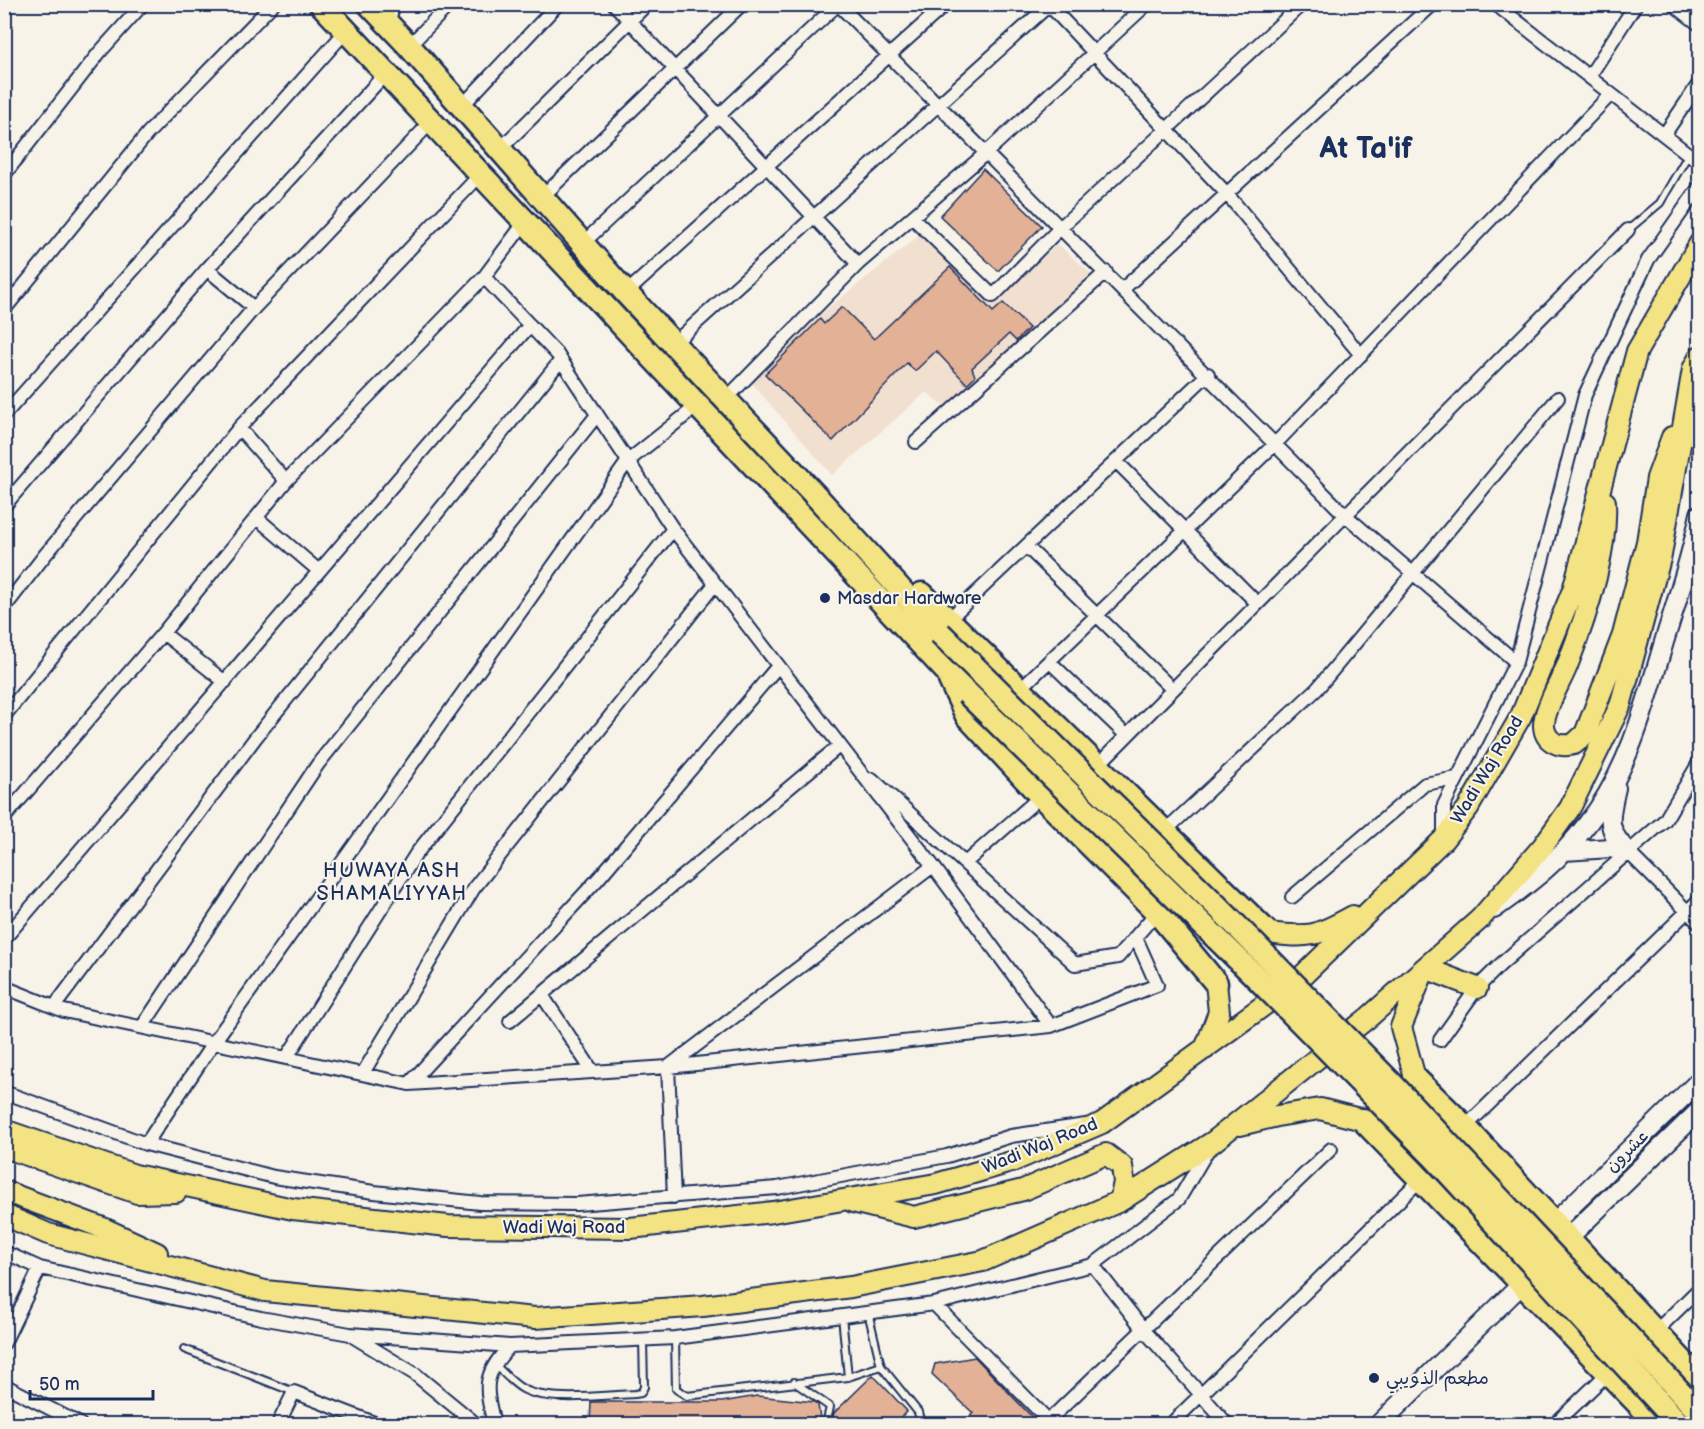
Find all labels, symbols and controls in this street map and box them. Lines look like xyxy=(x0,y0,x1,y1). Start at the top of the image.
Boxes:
district label: At Ta'if xyxy=(1319,131,1413,167)
place label: Masdar Hardware xyxy=(837,588,982,609)
marker: Masdar Hardware xyxy=(818,591,832,605)
street label: Wadi Waj Road xyxy=(1446,712,1528,828)
district label: HUWAYA ASH SHAMALIYYAH xyxy=(316,859,468,906)
street label: Wadi Waj Road xyxy=(979,1113,1101,1179)
street label: عشرون xyxy=(1601,1125,1653,1177)
street label: Wadi Waj Road xyxy=(503,1217,625,1238)
scale bar xyxy=(30,1363,153,1401)
place label: مطعم الذويبي xyxy=(1386,1368,1489,1394)
marker: مطعم الذويبي xyxy=(1367,1371,1381,1385)
text: 50 m xyxy=(39,1374,80,1395)

